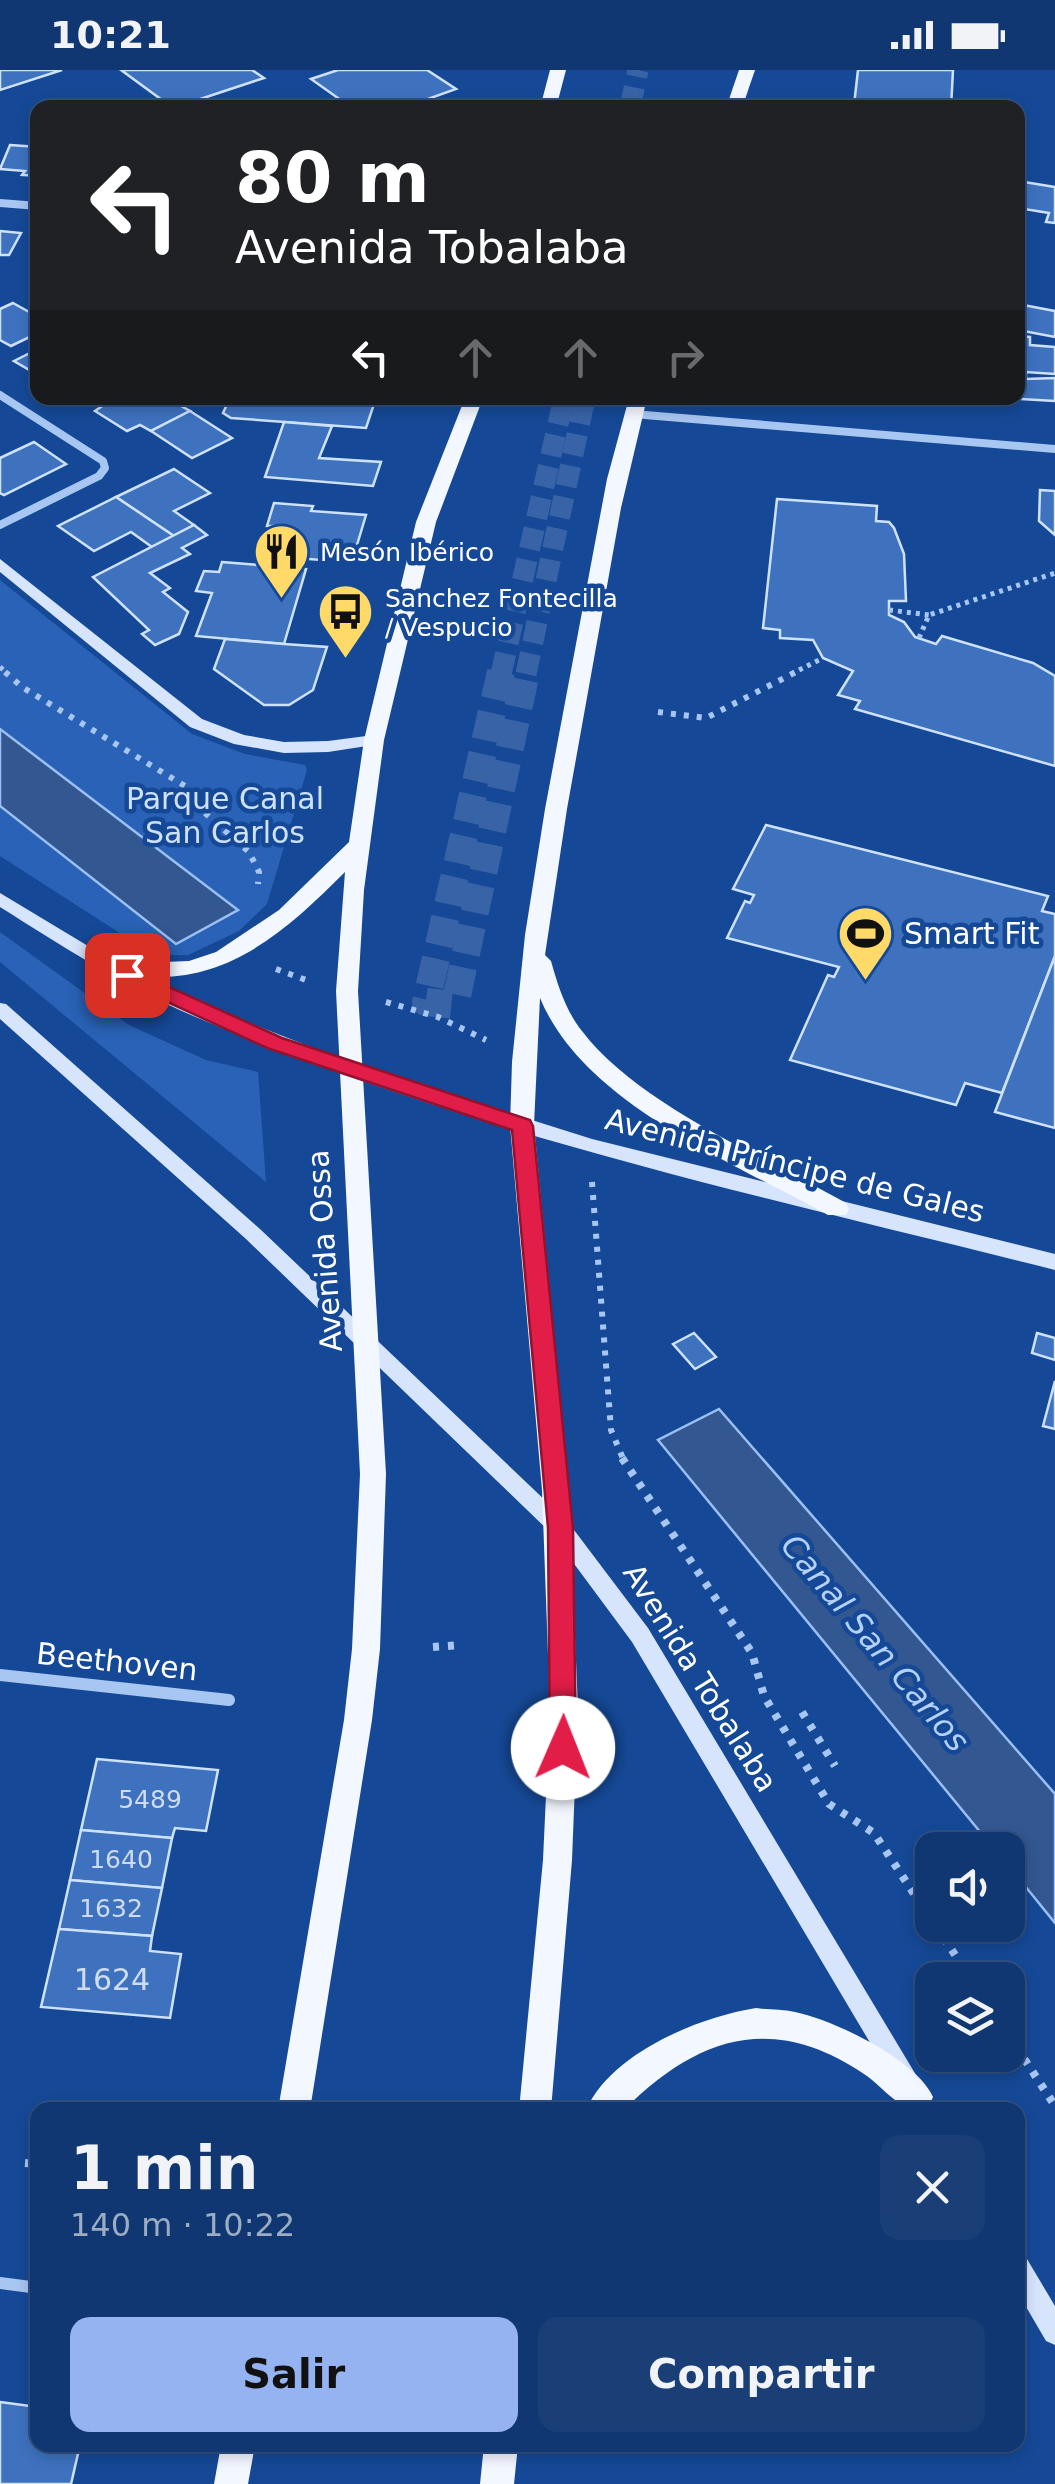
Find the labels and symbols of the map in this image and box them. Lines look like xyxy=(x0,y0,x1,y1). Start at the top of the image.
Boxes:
restaurant icon: Mesón Ibérico xyxy=(251,522,311,601)
place label: Mesón Ibérico xyxy=(320,538,494,567)
bus stop icon: Sanchez Fontecilla / Vespucio xyxy=(316,582,376,661)
place label: Sanchez Fontecilla / Vespucio xyxy=(385,584,618,642)
park label: Parque Canal San Carlos xyxy=(126,781,324,850)
sports icon: Smart Fit xyxy=(835,904,895,983)
place label: Smart Fit xyxy=(904,916,1040,951)
pin xyxy=(85,933,170,1018)
street label: Avenida Príncipe de Gales xyxy=(602,1101,988,1230)
street label: Avenida Ossa xyxy=(300,1149,349,1353)
water label: Canal San Carlos xyxy=(773,1527,977,1759)
street label: Avenida Tobalaba xyxy=(616,1557,785,1798)
street label: Beethoven xyxy=(35,1636,199,1687)
position arrow xyxy=(511,1696,615,1800)
house number: 5489 xyxy=(118,1785,182,1814)
house number: 1640 xyxy=(89,1845,153,1874)
house number: 1632 xyxy=(79,1894,143,1923)
house number: 1624 xyxy=(74,1962,150,1997)

